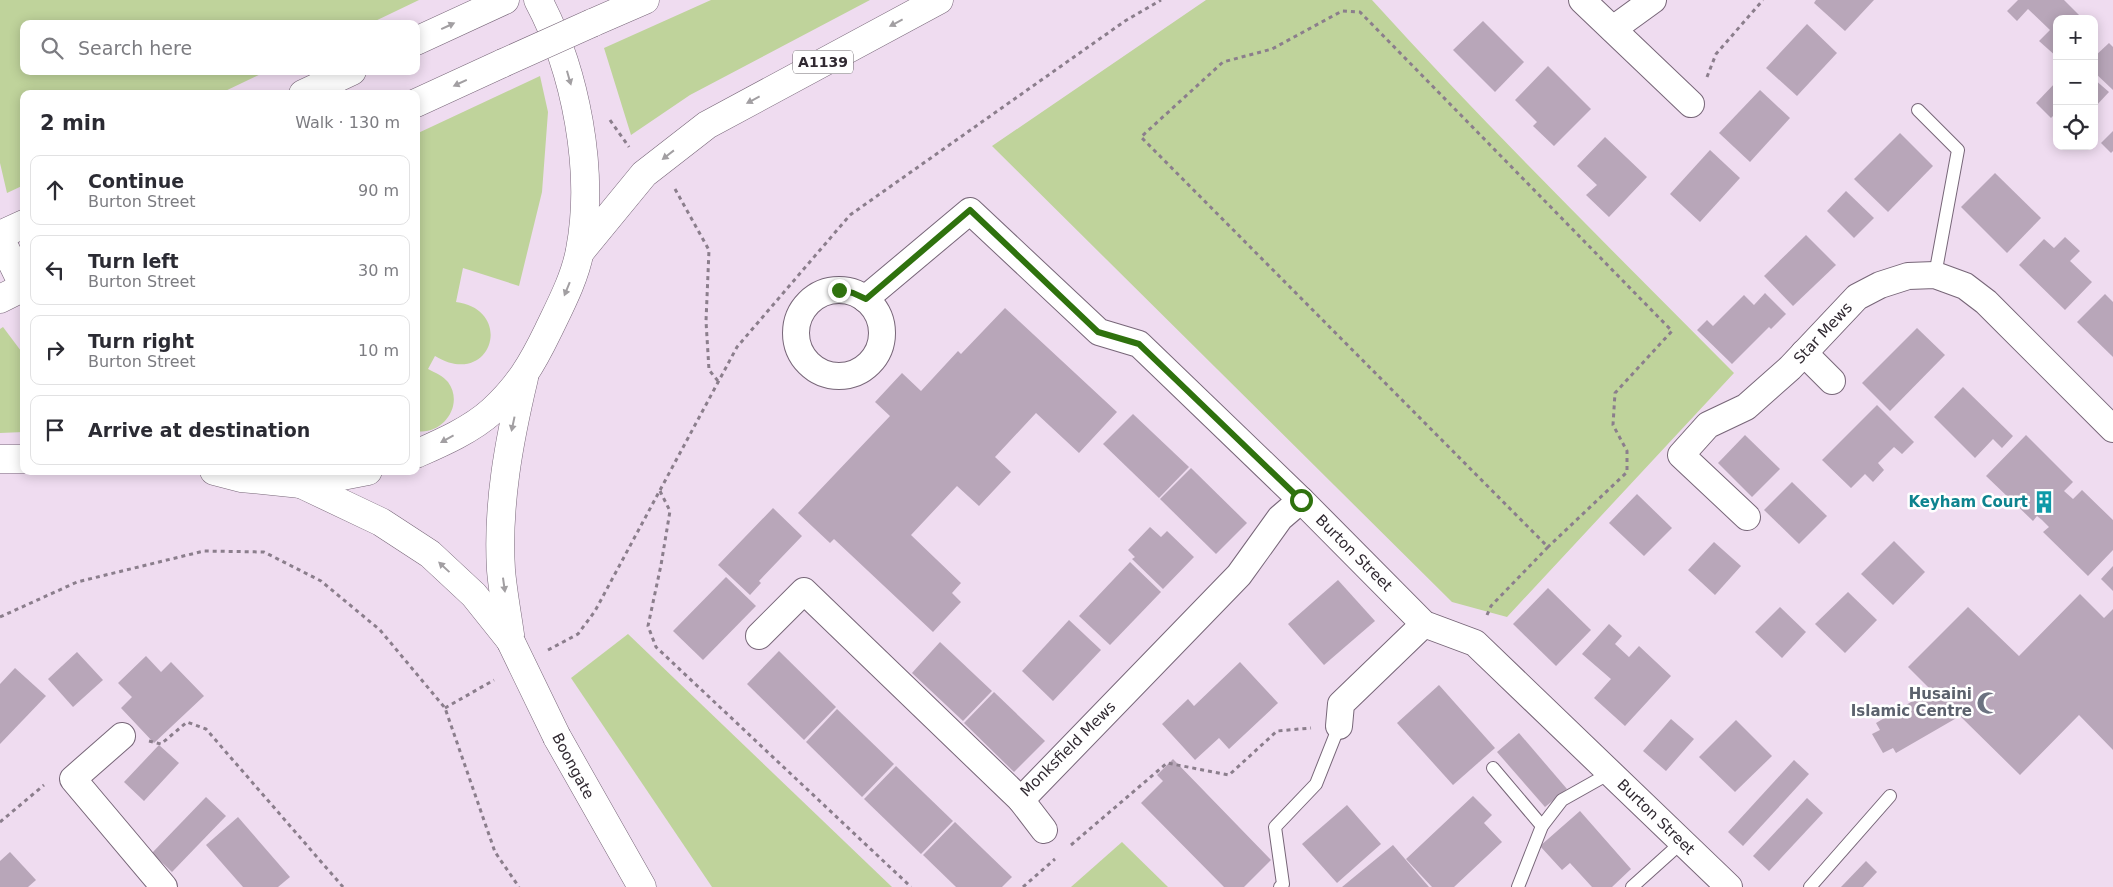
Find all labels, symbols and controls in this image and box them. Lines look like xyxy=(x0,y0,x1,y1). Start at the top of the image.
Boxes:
map controls xyxy=(2053,15,2098,150)
button: + xyxy=(2053,15,2098,60)
one-way arrow xyxy=(889,19,903,27)
search box xyxy=(20,20,420,75)
one-way arrow xyxy=(441,22,455,30)
icon: search xyxy=(38,34,66,62)
text: Search here xyxy=(78,37,192,59)
road number: A1139 xyxy=(793,51,853,74)
button: − xyxy=(2053,60,2098,105)
one-way arrow xyxy=(565,70,573,85)
one-way arrow xyxy=(453,79,467,87)
one-way arrow xyxy=(746,96,760,104)
button: locate xyxy=(2053,105,2098,150)
text: 2 min xyxy=(40,111,106,135)
text: Walk · 130 m xyxy=(295,113,400,132)
one-way arrow xyxy=(661,150,675,160)
text: Continue xyxy=(88,170,184,192)
icon: ahead xyxy=(41,176,69,204)
text: 90 m xyxy=(358,181,399,200)
text: Burton Street xyxy=(88,192,196,211)
text: Turn left xyxy=(88,250,179,272)
icon: left xyxy=(41,256,69,284)
text: 30 m xyxy=(358,261,399,280)
text: Burton Street xyxy=(88,272,196,291)
route end xyxy=(828,279,851,302)
one-way arrow xyxy=(562,282,570,296)
street label: Star Mews xyxy=(1790,298,1856,368)
text: Turn right xyxy=(88,330,194,352)
icon: right xyxy=(41,336,69,364)
text: 10 m xyxy=(358,341,399,360)
text: Burton Street xyxy=(88,352,196,371)
icon: arrive xyxy=(41,416,69,444)
one-way arrow xyxy=(509,416,517,431)
text: Arrive at destination xyxy=(88,419,310,441)
one-way arrow xyxy=(440,435,453,444)
route start xyxy=(1290,489,1313,512)
building icon: Keyham Court xyxy=(2031,489,2057,515)
place label: Keyham Court xyxy=(1908,493,2028,511)
street label: Burton Street xyxy=(1312,511,1396,595)
one-way arrow xyxy=(438,561,450,573)
one-way arrow xyxy=(500,578,508,594)
place label: Husaini Islamic Centre xyxy=(1851,685,1972,720)
mosque icon: Husaini Islamic Centre xyxy=(1975,690,2001,716)
street label: Monksfield Mews xyxy=(1017,697,1120,800)
street label: Boongate xyxy=(548,730,598,802)
street label: Burton Street xyxy=(1613,775,1699,859)

